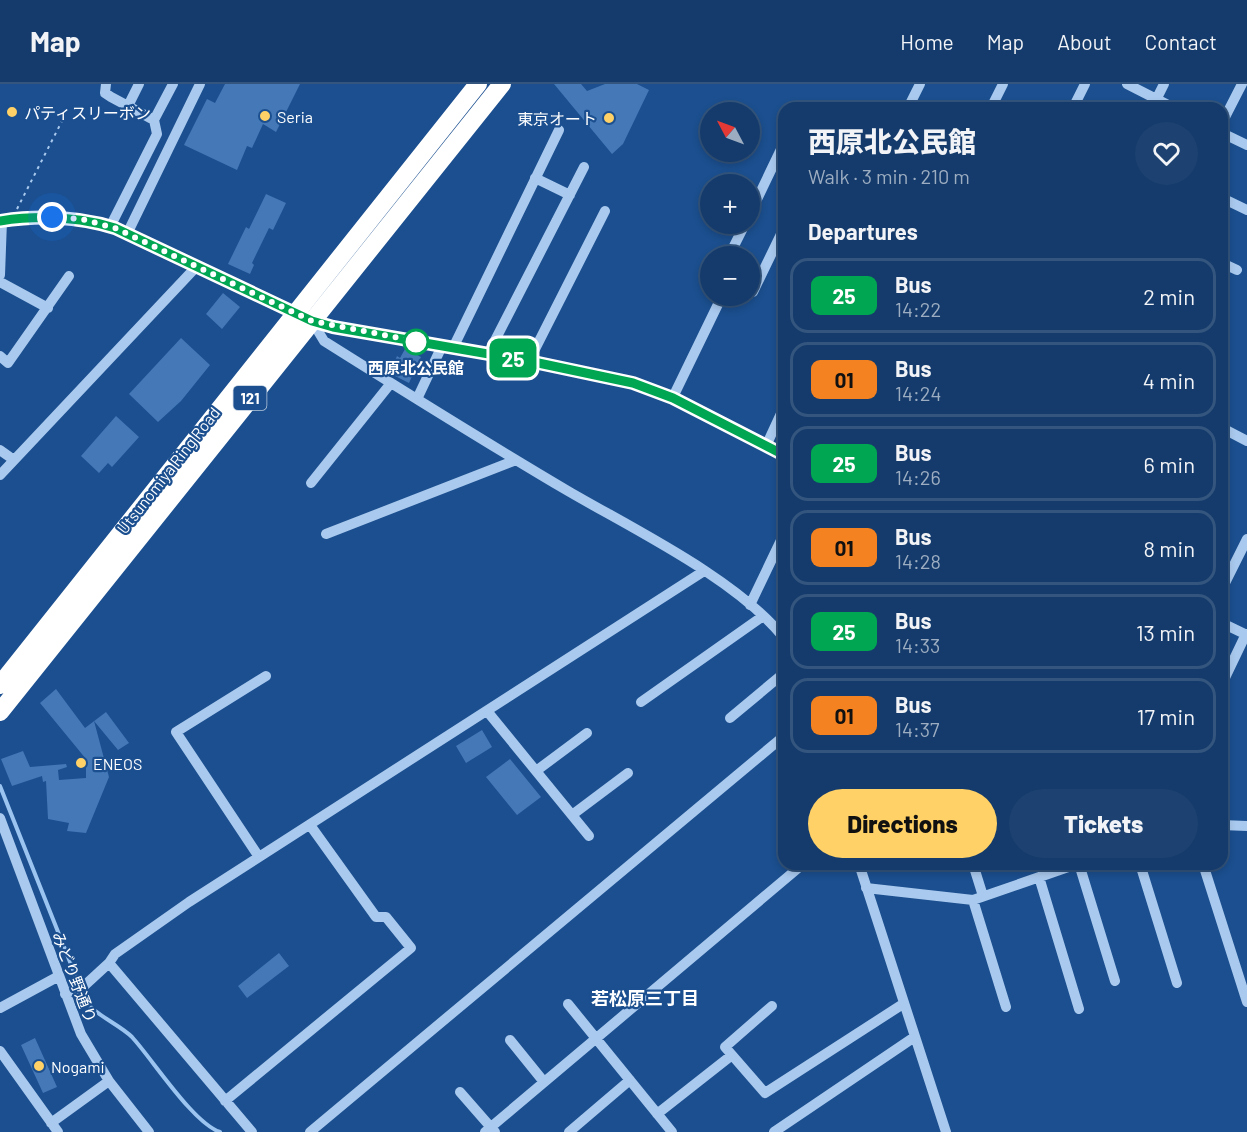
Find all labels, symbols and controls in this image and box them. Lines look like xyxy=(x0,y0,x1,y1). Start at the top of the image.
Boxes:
text: Map xyxy=(30,24,81,58)
text: Home xyxy=(900,29,954,54)
text: Map xyxy=(987,29,1024,54)
text: About xyxy=(1057,29,1112,54)
text: Contact xyxy=(1145,29,1217,54)
north arrow xyxy=(700,102,760,162)
map controls xyxy=(700,102,760,306)
place label: パティスリーボン xyxy=(24,103,151,122)
marker: パティスリーボン xyxy=(5,105,19,119)
place label: Seria xyxy=(277,107,313,126)
marker: Seria xyxy=(258,109,272,123)
place label: 東京オート xyxy=(517,109,597,128)
marker: 東京オート xyxy=(602,111,616,125)
button: heart xyxy=(1135,122,1198,185)
text: 西原北公民館 xyxy=(808,124,976,158)
text: Walk · 3 min · 210 m xyxy=(808,164,970,188)
button: + xyxy=(700,174,760,234)
your location xyxy=(37,202,67,232)
text: Departures xyxy=(808,218,918,244)
button: − xyxy=(700,246,760,306)
text: Bus xyxy=(895,271,932,297)
text: 25 xyxy=(832,283,856,308)
text: 2 min xyxy=(1143,283,1195,309)
text: 14:22 xyxy=(895,297,941,321)
marker: 西原北公民館 xyxy=(403,329,429,355)
line badge: 25 xyxy=(486,338,540,378)
text: 25 xyxy=(501,346,525,371)
text: Bus xyxy=(895,355,932,381)
place label: 西原北公民館 xyxy=(368,358,464,377)
text: 01 xyxy=(834,367,854,392)
text: 4 min xyxy=(1143,367,1195,393)
text: 14:24 xyxy=(895,381,942,405)
road number: 121 xyxy=(234,386,266,410)
street label: Utsunomiya Ring Road xyxy=(113,403,223,537)
text: Bus xyxy=(895,439,932,465)
text: 25 xyxy=(832,451,856,476)
text: 6 min xyxy=(1144,451,1195,477)
text: 14:26 xyxy=(895,465,941,489)
text: Bus xyxy=(895,523,932,549)
text: 01 xyxy=(834,535,854,560)
text: 8 min xyxy=(1143,535,1195,561)
text: 14:28 xyxy=(895,549,941,573)
text: Bus xyxy=(895,607,932,633)
text: 25 xyxy=(832,619,856,644)
text: 13 min xyxy=(1136,619,1195,645)
text: 14:33 xyxy=(895,633,940,657)
text: Bus xyxy=(895,691,932,717)
text: 01 xyxy=(834,703,854,728)
text: 17 min xyxy=(1137,703,1195,729)
text: 14:37 xyxy=(895,717,940,741)
place label: ENEOS xyxy=(93,754,142,773)
marker: ENEOS xyxy=(74,756,88,770)
button: Directions xyxy=(808,789,997,858)
button: Tickets xyxy=(1009,789,1198,858)
street label: みどり野通り xyxy=(49,929,101,1025)
district label: 若松原三丁目 xyxy=(591,987,699,1009)
place label: Nogami xyxy=(51,1057,105,1076)
marker: Nogami xyxy=(32,1059,46,1073)

